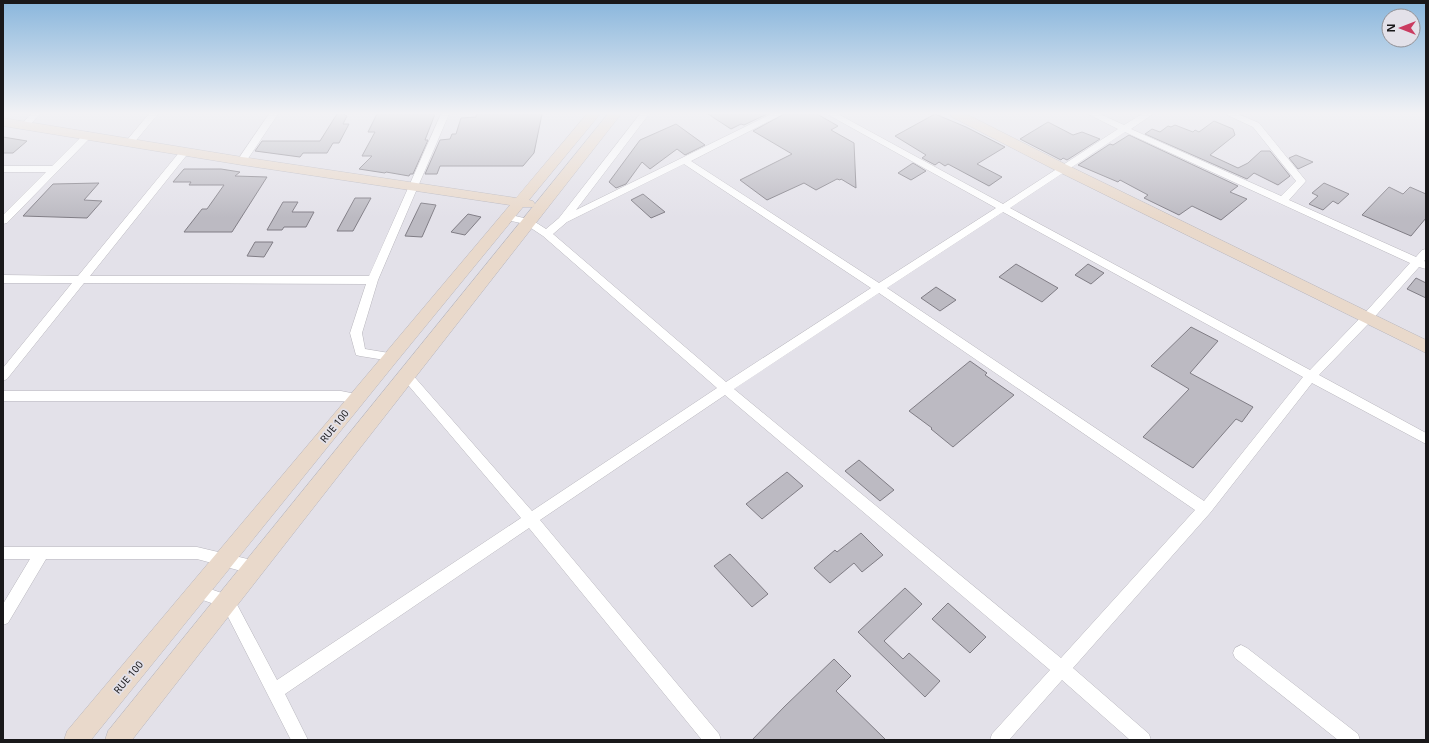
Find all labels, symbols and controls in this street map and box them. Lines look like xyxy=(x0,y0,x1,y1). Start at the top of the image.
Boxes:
north arrow xyxy=(1381,8,1421,48)
text: N xyxy=(1383,24,1398,32)
street label: RUE 100 xyxy=(316,406,352,446)
street label: RUE 100 xyxy=(110,657,146,696)

